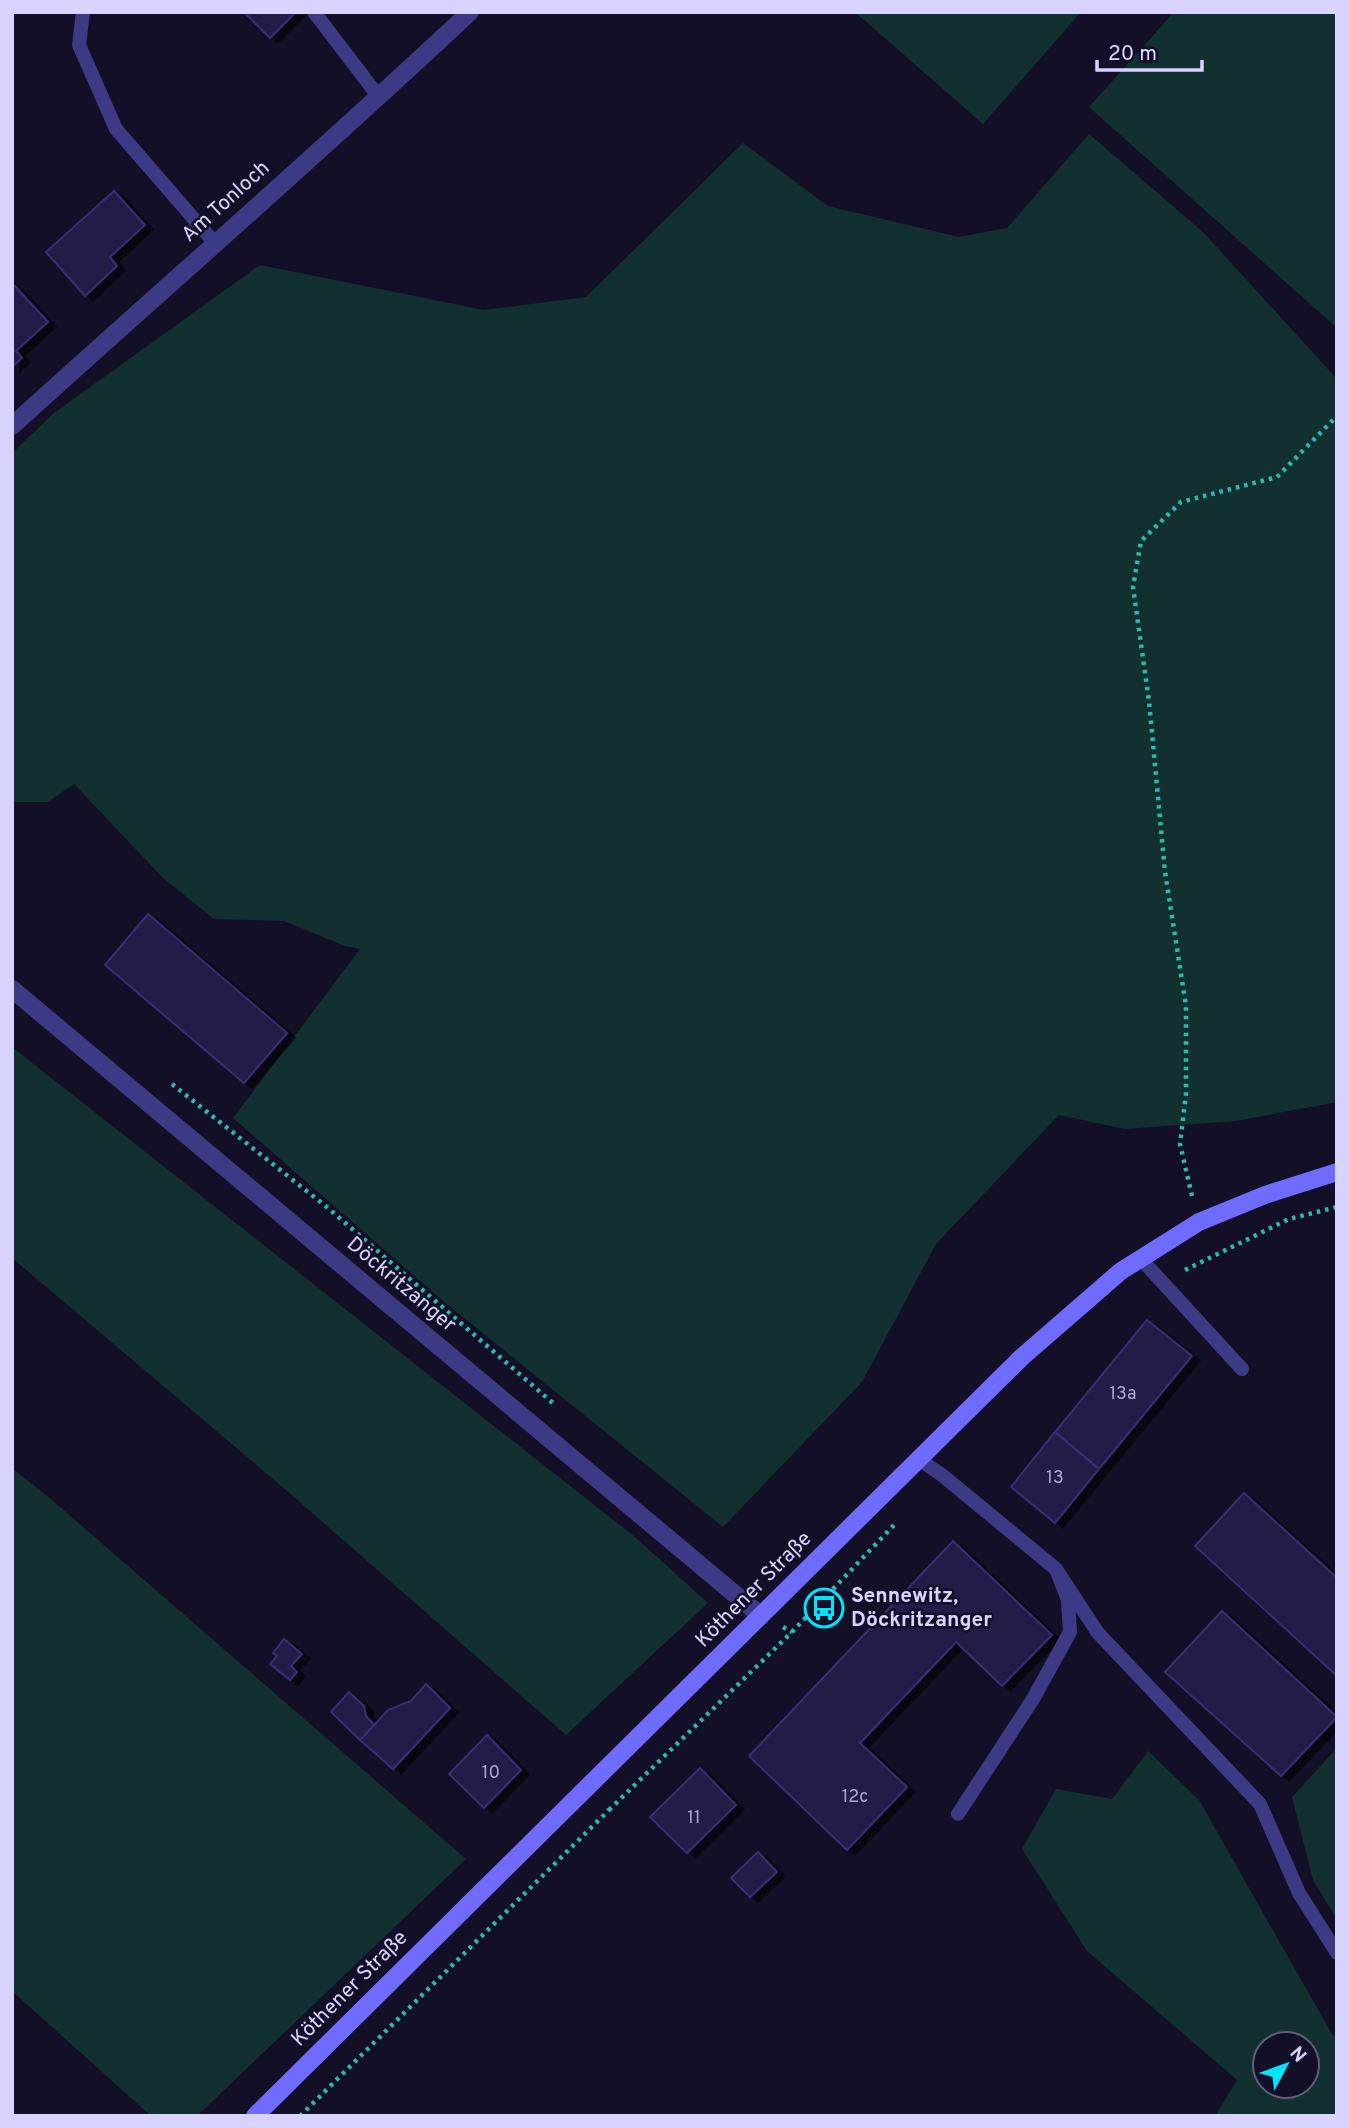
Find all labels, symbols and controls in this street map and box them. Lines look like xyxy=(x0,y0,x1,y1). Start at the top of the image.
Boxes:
scale bar xyxy=(1097,28,1202,72)
text: 20 m xyxy=(1108,41,1157,68)
street label: Am Tonloch xyxy=(176,155,276,249)
street label: Döckritzanger xyxy=(341,1231,461,1339)
house number: 13a xyxy=(1109,1383,1137,1406)
house number: 13 xyxy=(1046,1467,1064,1490)
street label: Köthener Straße xyxy=(690,1526,818,1654)
place label: Sennewitz, Döckritzanger xyxy=(851,1583,992,1634)
bus stop icon: Sennewitz, Döckritzanger xyxy=(803,1587,845,1629)
house number: 10 xyxy=(482,1762,500,1785)
house number: 12c xyxy=(842,1786,868,1809)
house number: 11 xyxy=(687,1807,701,1830)
street label: Köthener Straße xyxy=(286,1925,414,2053)
north arrow xyxy=(1251,2030,1321,2100)
text: N xyxy=(1284,2042,1311,2068)

